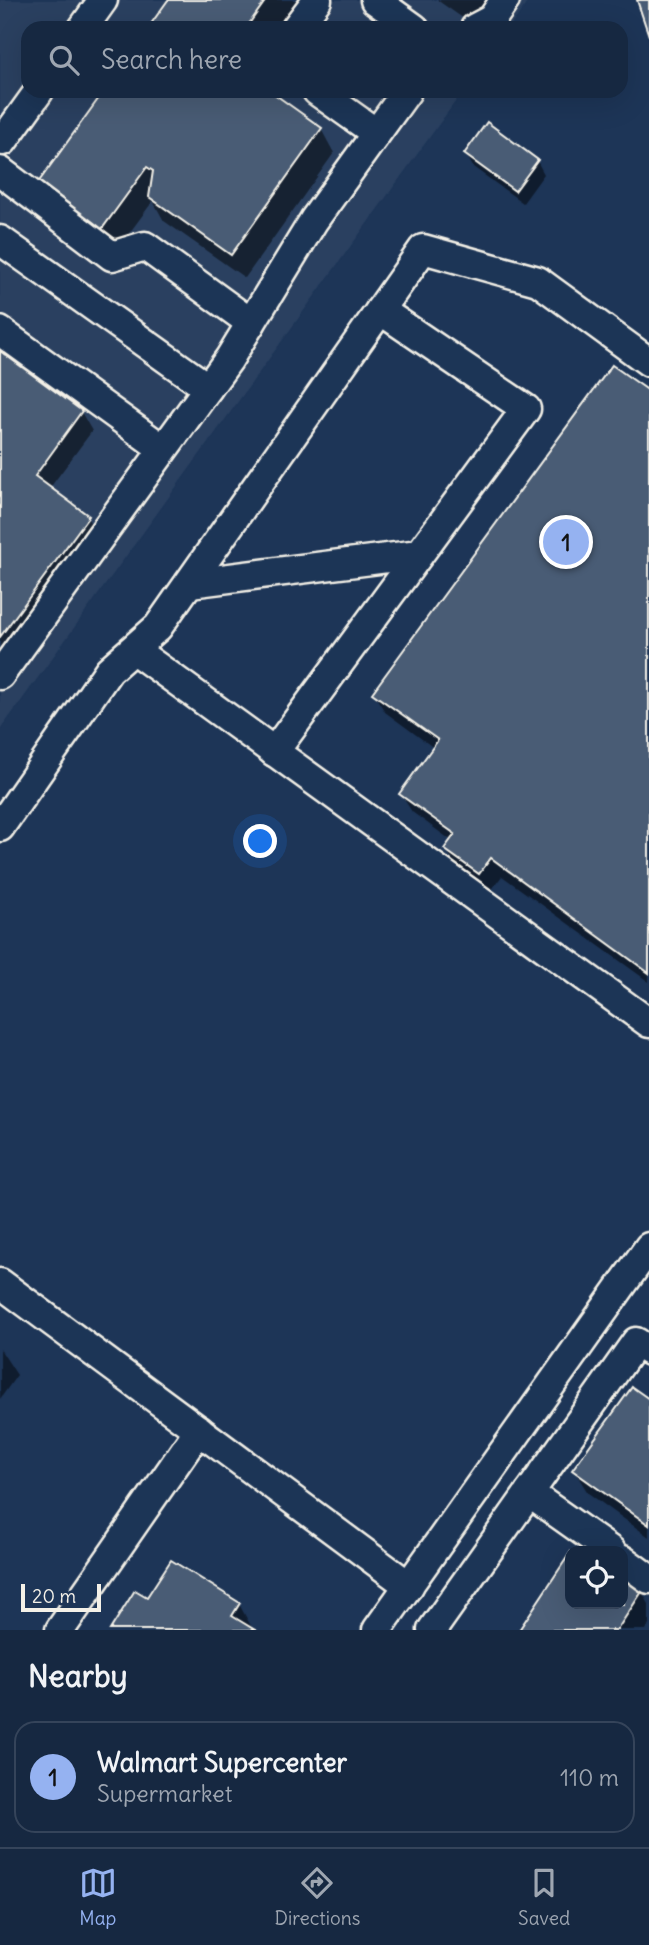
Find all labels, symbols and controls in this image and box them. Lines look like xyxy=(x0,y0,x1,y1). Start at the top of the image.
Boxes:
search box xyxy=(21,21,628,98)
icon: search xyxy=(45,41,83,79)
text: Search here xyxy=(101,43,242,76)
pin: 1 xyxy=(543,516,589,568)
your location xyxy=(243,824,277,858)
map controls xyxy=(565,1546,628,1609)
button: locate xyxy=(565,1546,628,1609)
scale bar xyxy=(21,1581,102,1613)
text: 20 m xyxy=(32,1584,76,1608)
text: Nearby xyxy=(28,1657,128,1695)
text: Walmart Supercenter xyxy=(97,1746,347,1779)
text: 1 xyxy=(48,1763,58,1792)
text: 110 m xyxy=(560,1763,619,1792)
text: Supermarket xyxy=(97,1779,233,1808)
tab: Map xyxy=(79,1864,117,1930)
tab: Directions xyxy=(275,1864,360,1930)
tab: Saved xyxy=(518,1864,570,1930)

